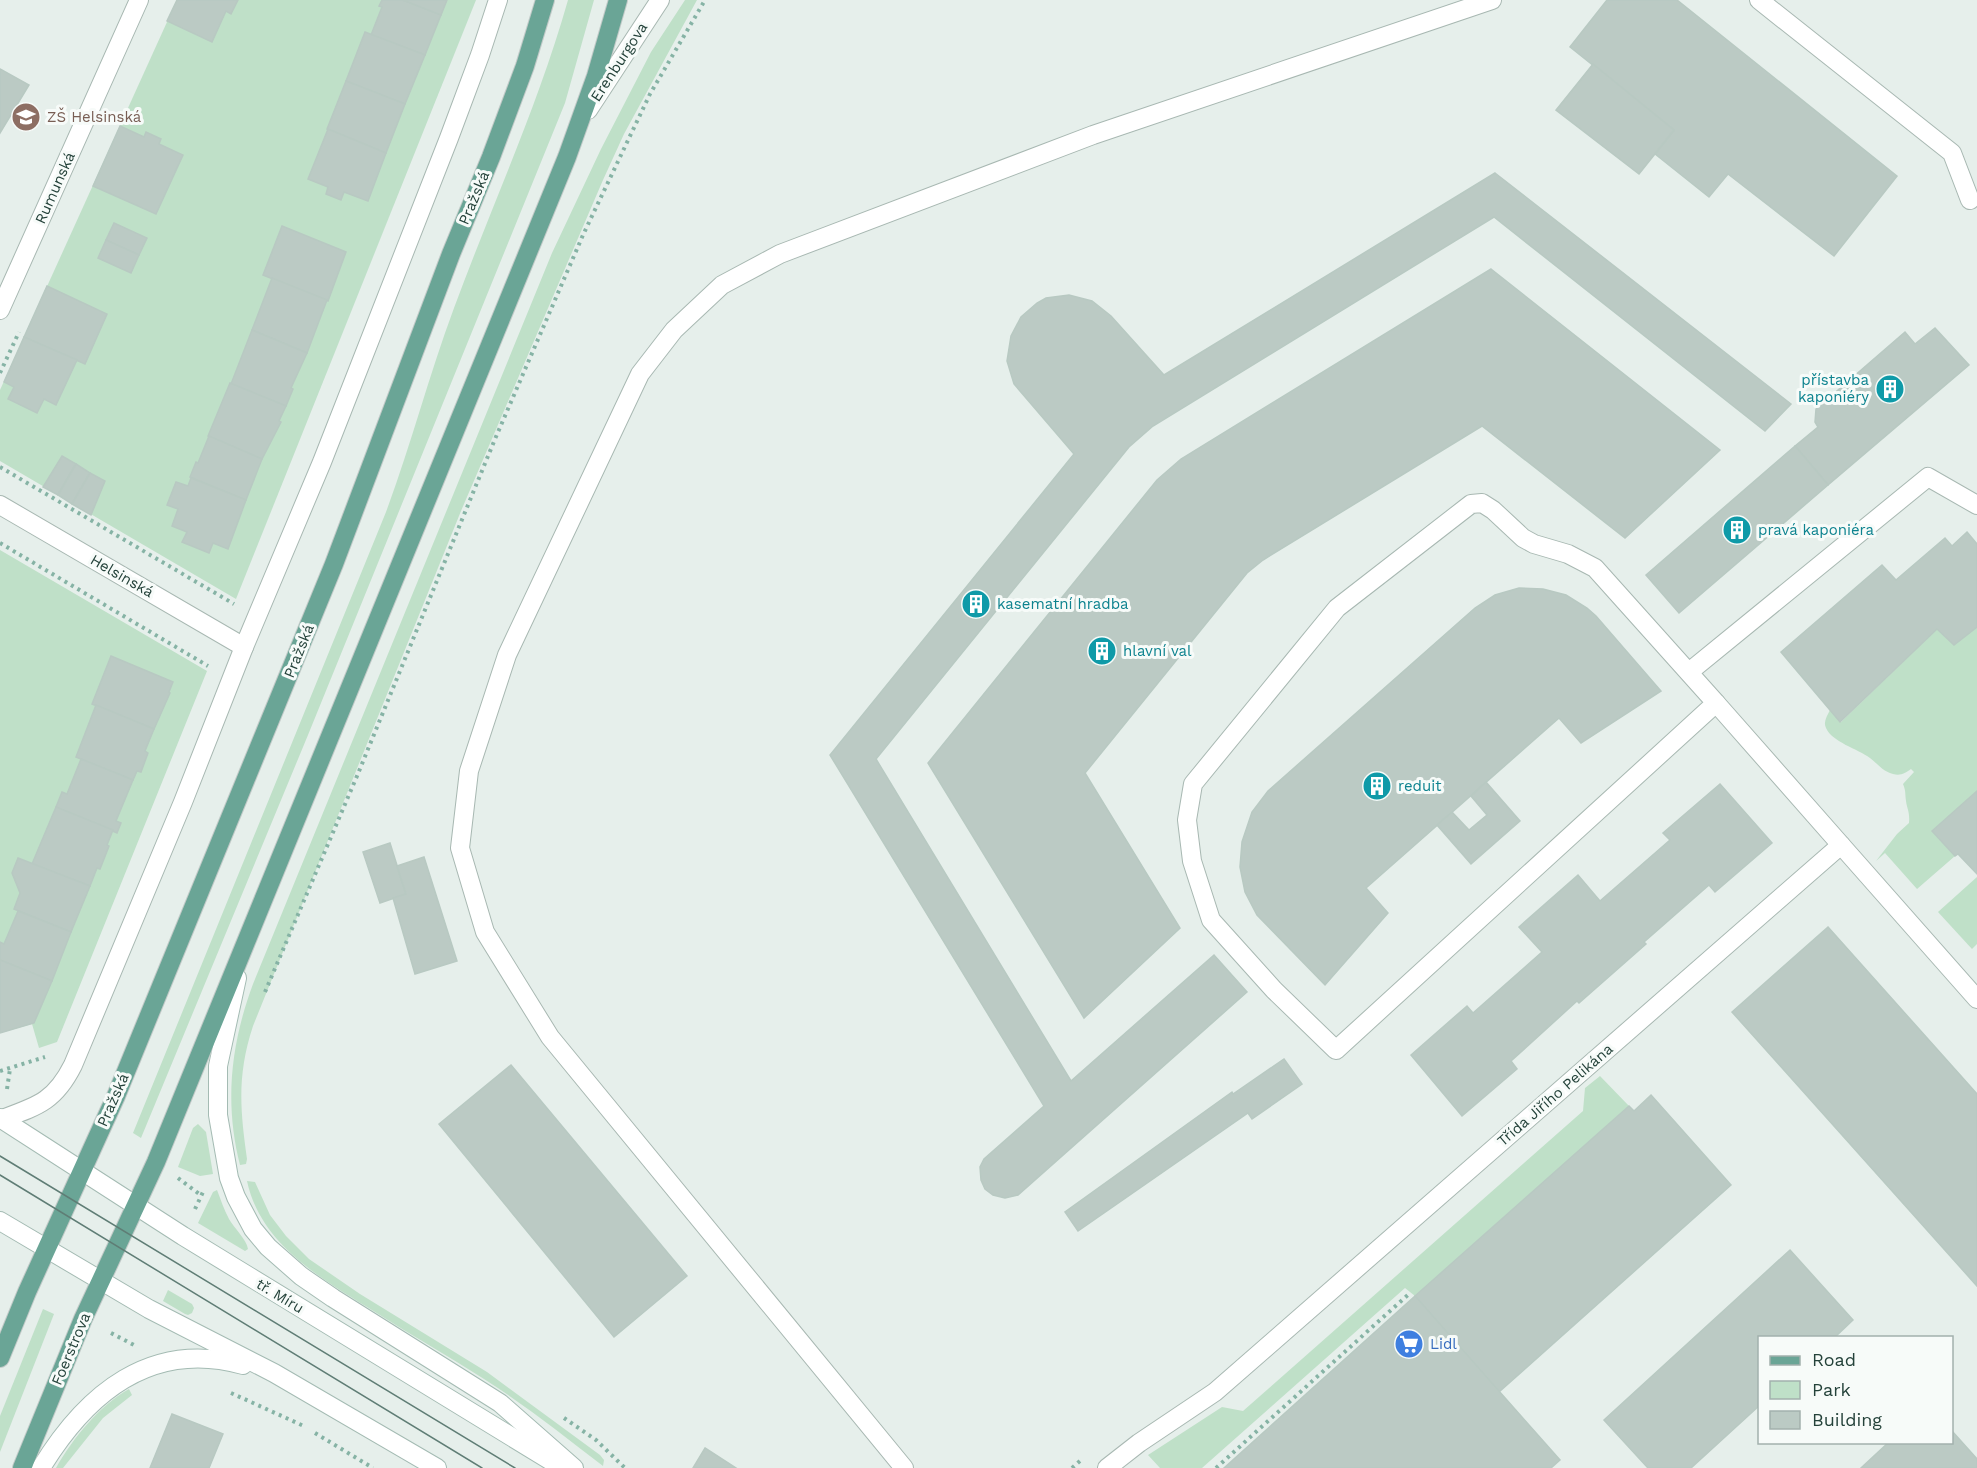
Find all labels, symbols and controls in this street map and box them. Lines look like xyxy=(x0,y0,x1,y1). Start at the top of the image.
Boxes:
street label: Erenburgova xyxy=(587,19,652,105)
school or university icon: ZŠ Helsinská xyxy=(10,101,42,133)
place label: ZŠ Helsinská xyxy=(47,107,142,126)
street label: Rumunská xyxy=(31,149,79,227)
street label: Pražská xyxy=(455,168,493,227)
place label: přístavba kaponiéry xyxy=(1798,371,1870,406)
building icon: přístavba kaponiéry xyxy=(1874,373,1906,405)
building icon: pravá kaponiéra xyxy=(1721,514,1753,546)
place label: pravá kaponiéra xyxy=(1758,521,1875,539)
street label: Helsinská xyxy=(87,551,157,602)
building icon: kasematní hradba xyxy=(960,588,992,620)
place label: kasematní hradba xyxy=(997,595,1129,613)
street label: Pražská xyxy=(280,621,318,680)
building icon: hlavní val xyxy=(1086,635,1118,667)
place label: hlavní val xyxy=(1123,642,1192,660)
building icon: reduit xyxy=(1361,770,1393,802)
place label: reduit xyxy=(1398,777,1442,795)
street label: Třída Jiřího Pelikána xyxy=(1494,1040,1617,1150)
street label: Pražská xyxy=(93,1070,133,1129)
street label: tř. Míru xyxy=(253,1275,307,1317)
street label: Foerstrova xyxy=(48,1310,95,1388)
supermarket icon: Lidl xyxy=(1393,1328,1425,1360)
place label: Lidl xyxy=(1430,1335,1457,1353)
legend xyxy=(1758,1336,1953,1444)
text: Road xyxy=(1812,1349,1856,1370)
text: Park xyxy=(1812,1379,1851,1400)
text: Building xyxy=(1812,1409,1882,1430)

